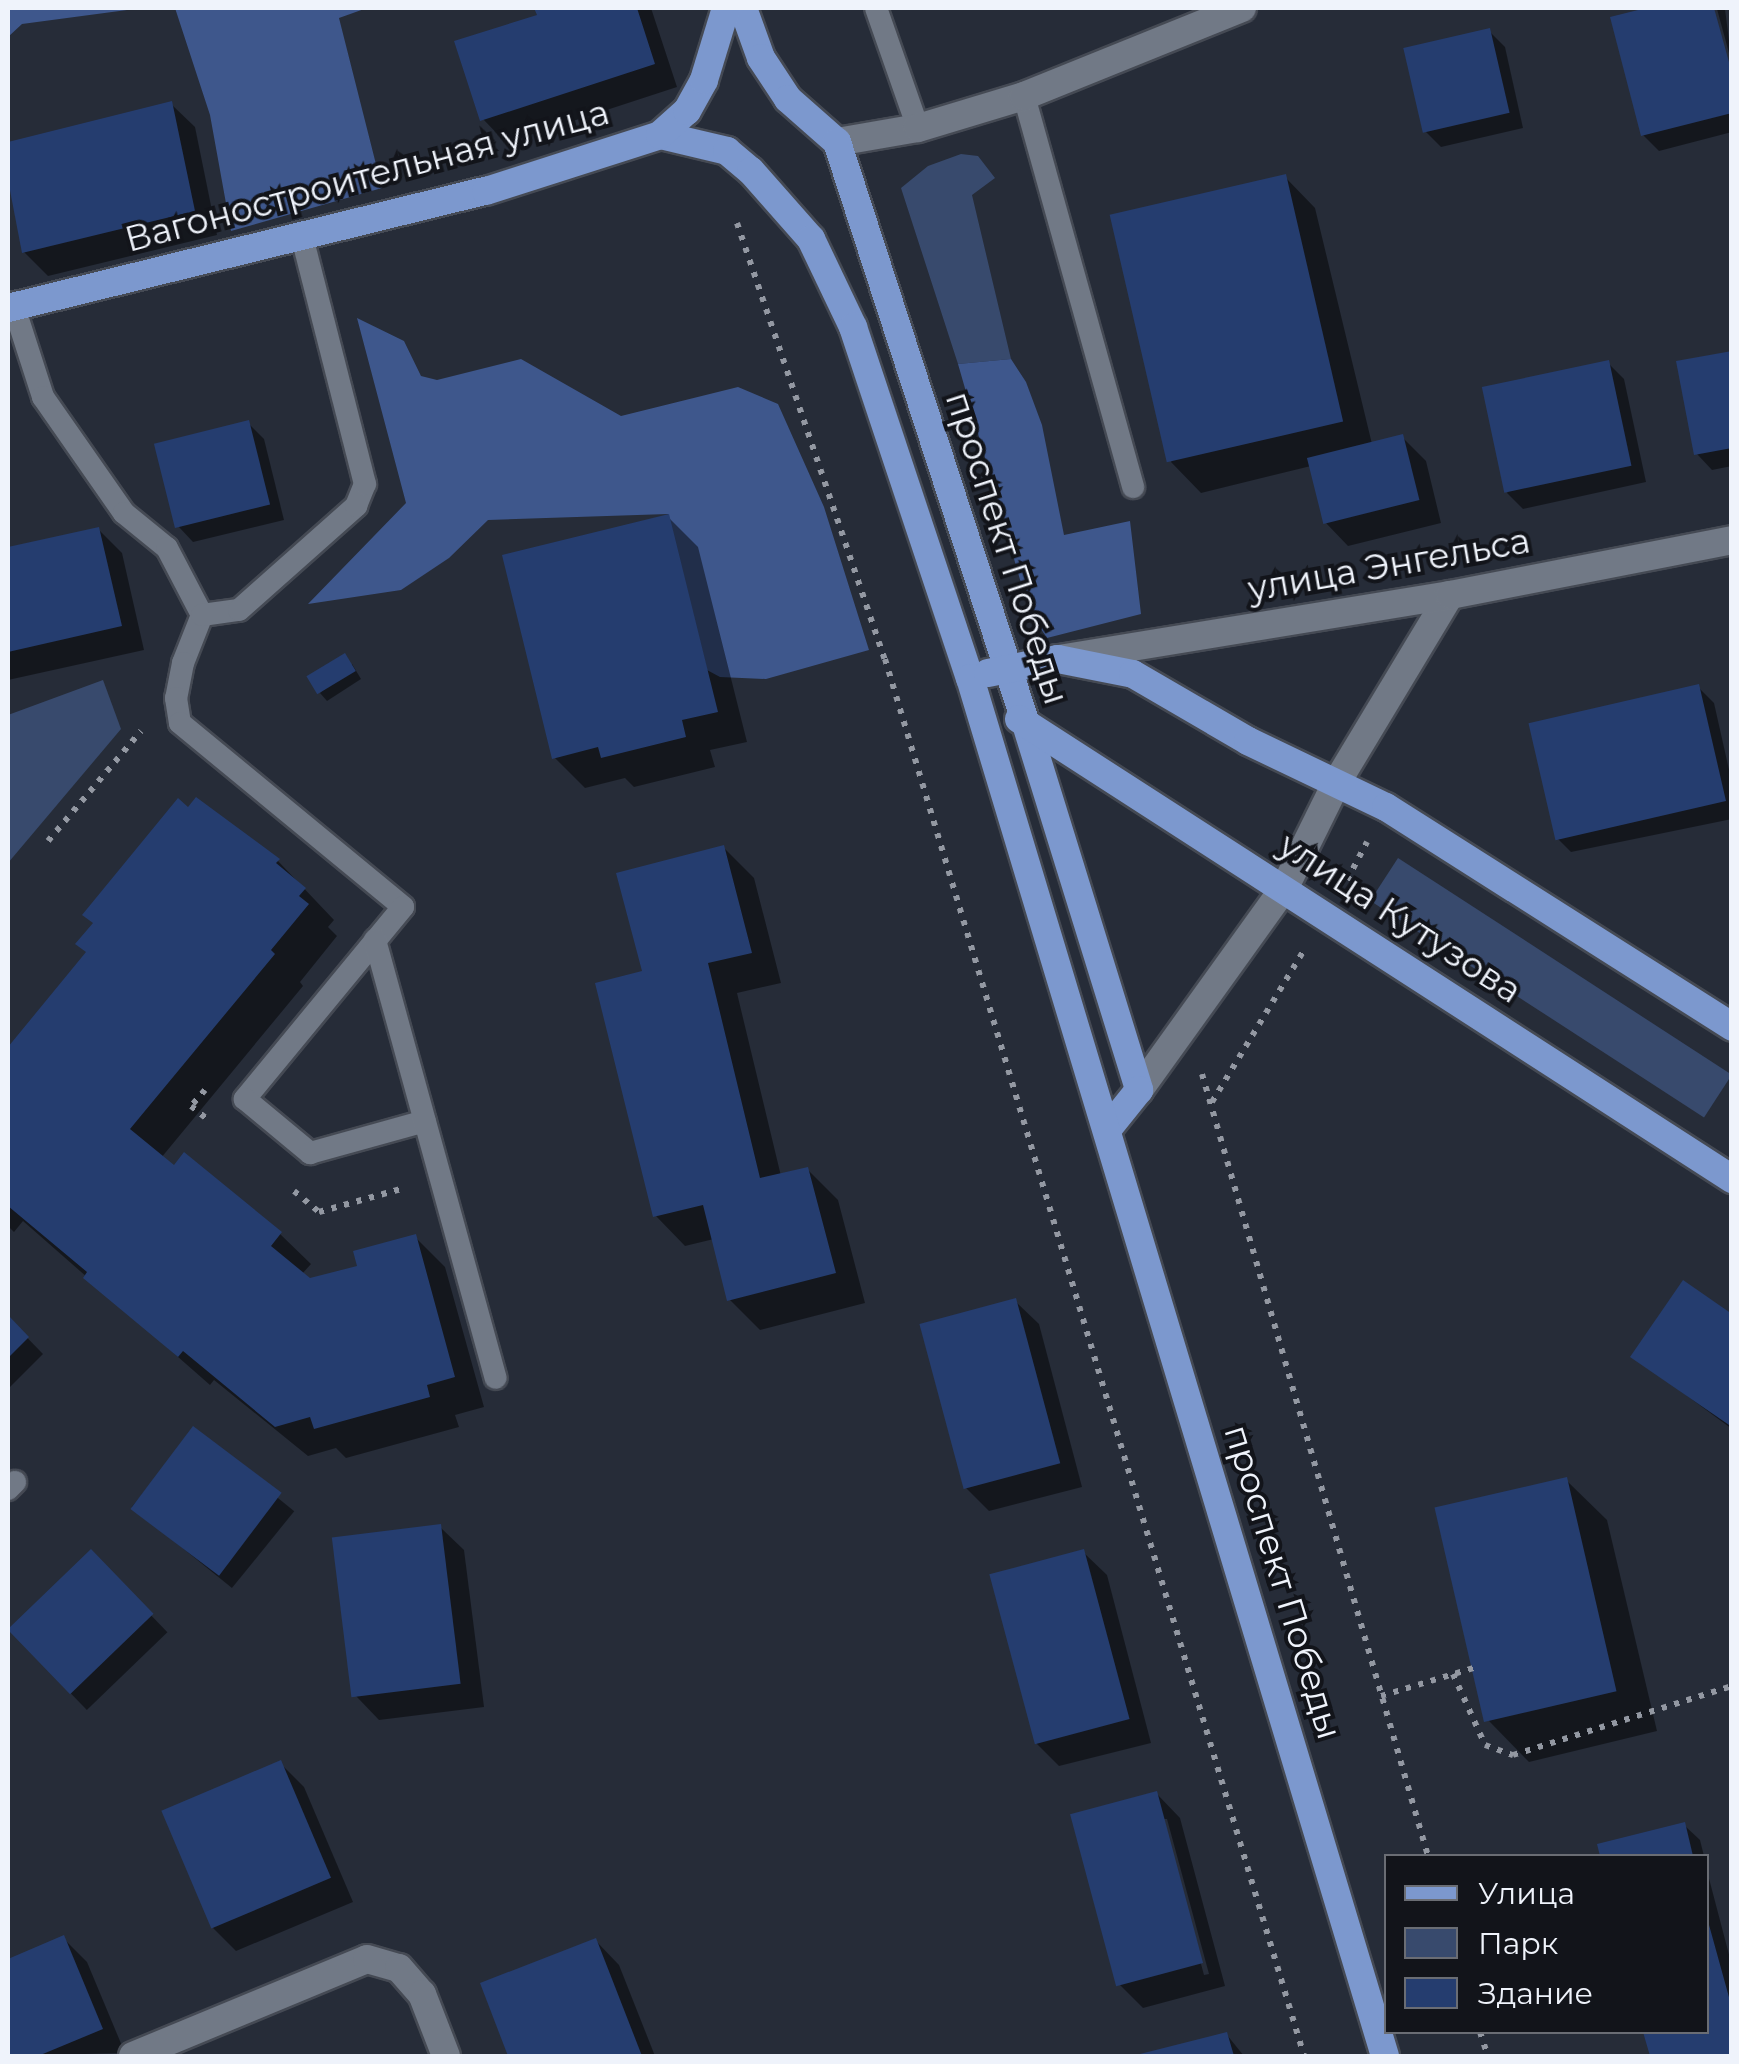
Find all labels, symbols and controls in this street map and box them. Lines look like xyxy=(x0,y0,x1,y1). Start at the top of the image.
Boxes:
street label: Вагоностроительная улица xyxy=(120,91,614,261)
street label: проспект Победы xyxy=(937,386,1077,710)
street label: улица Энгельса xyxy=(1245,520,1533,610)
street label: улица Кутузова xyxy=(1271,824,1529,1012)
street label: проспект Победы xyxy=(1215,1420,1351,1744)
legend xyxy=(1384,1854,1709,2034)
text: Улица xyxy=(1478,1875,1575,1912)
text: Парк xyxy=(1478,1925,1558,1962)
text: Здание xyxy=(1478,1975,1593,2012)

